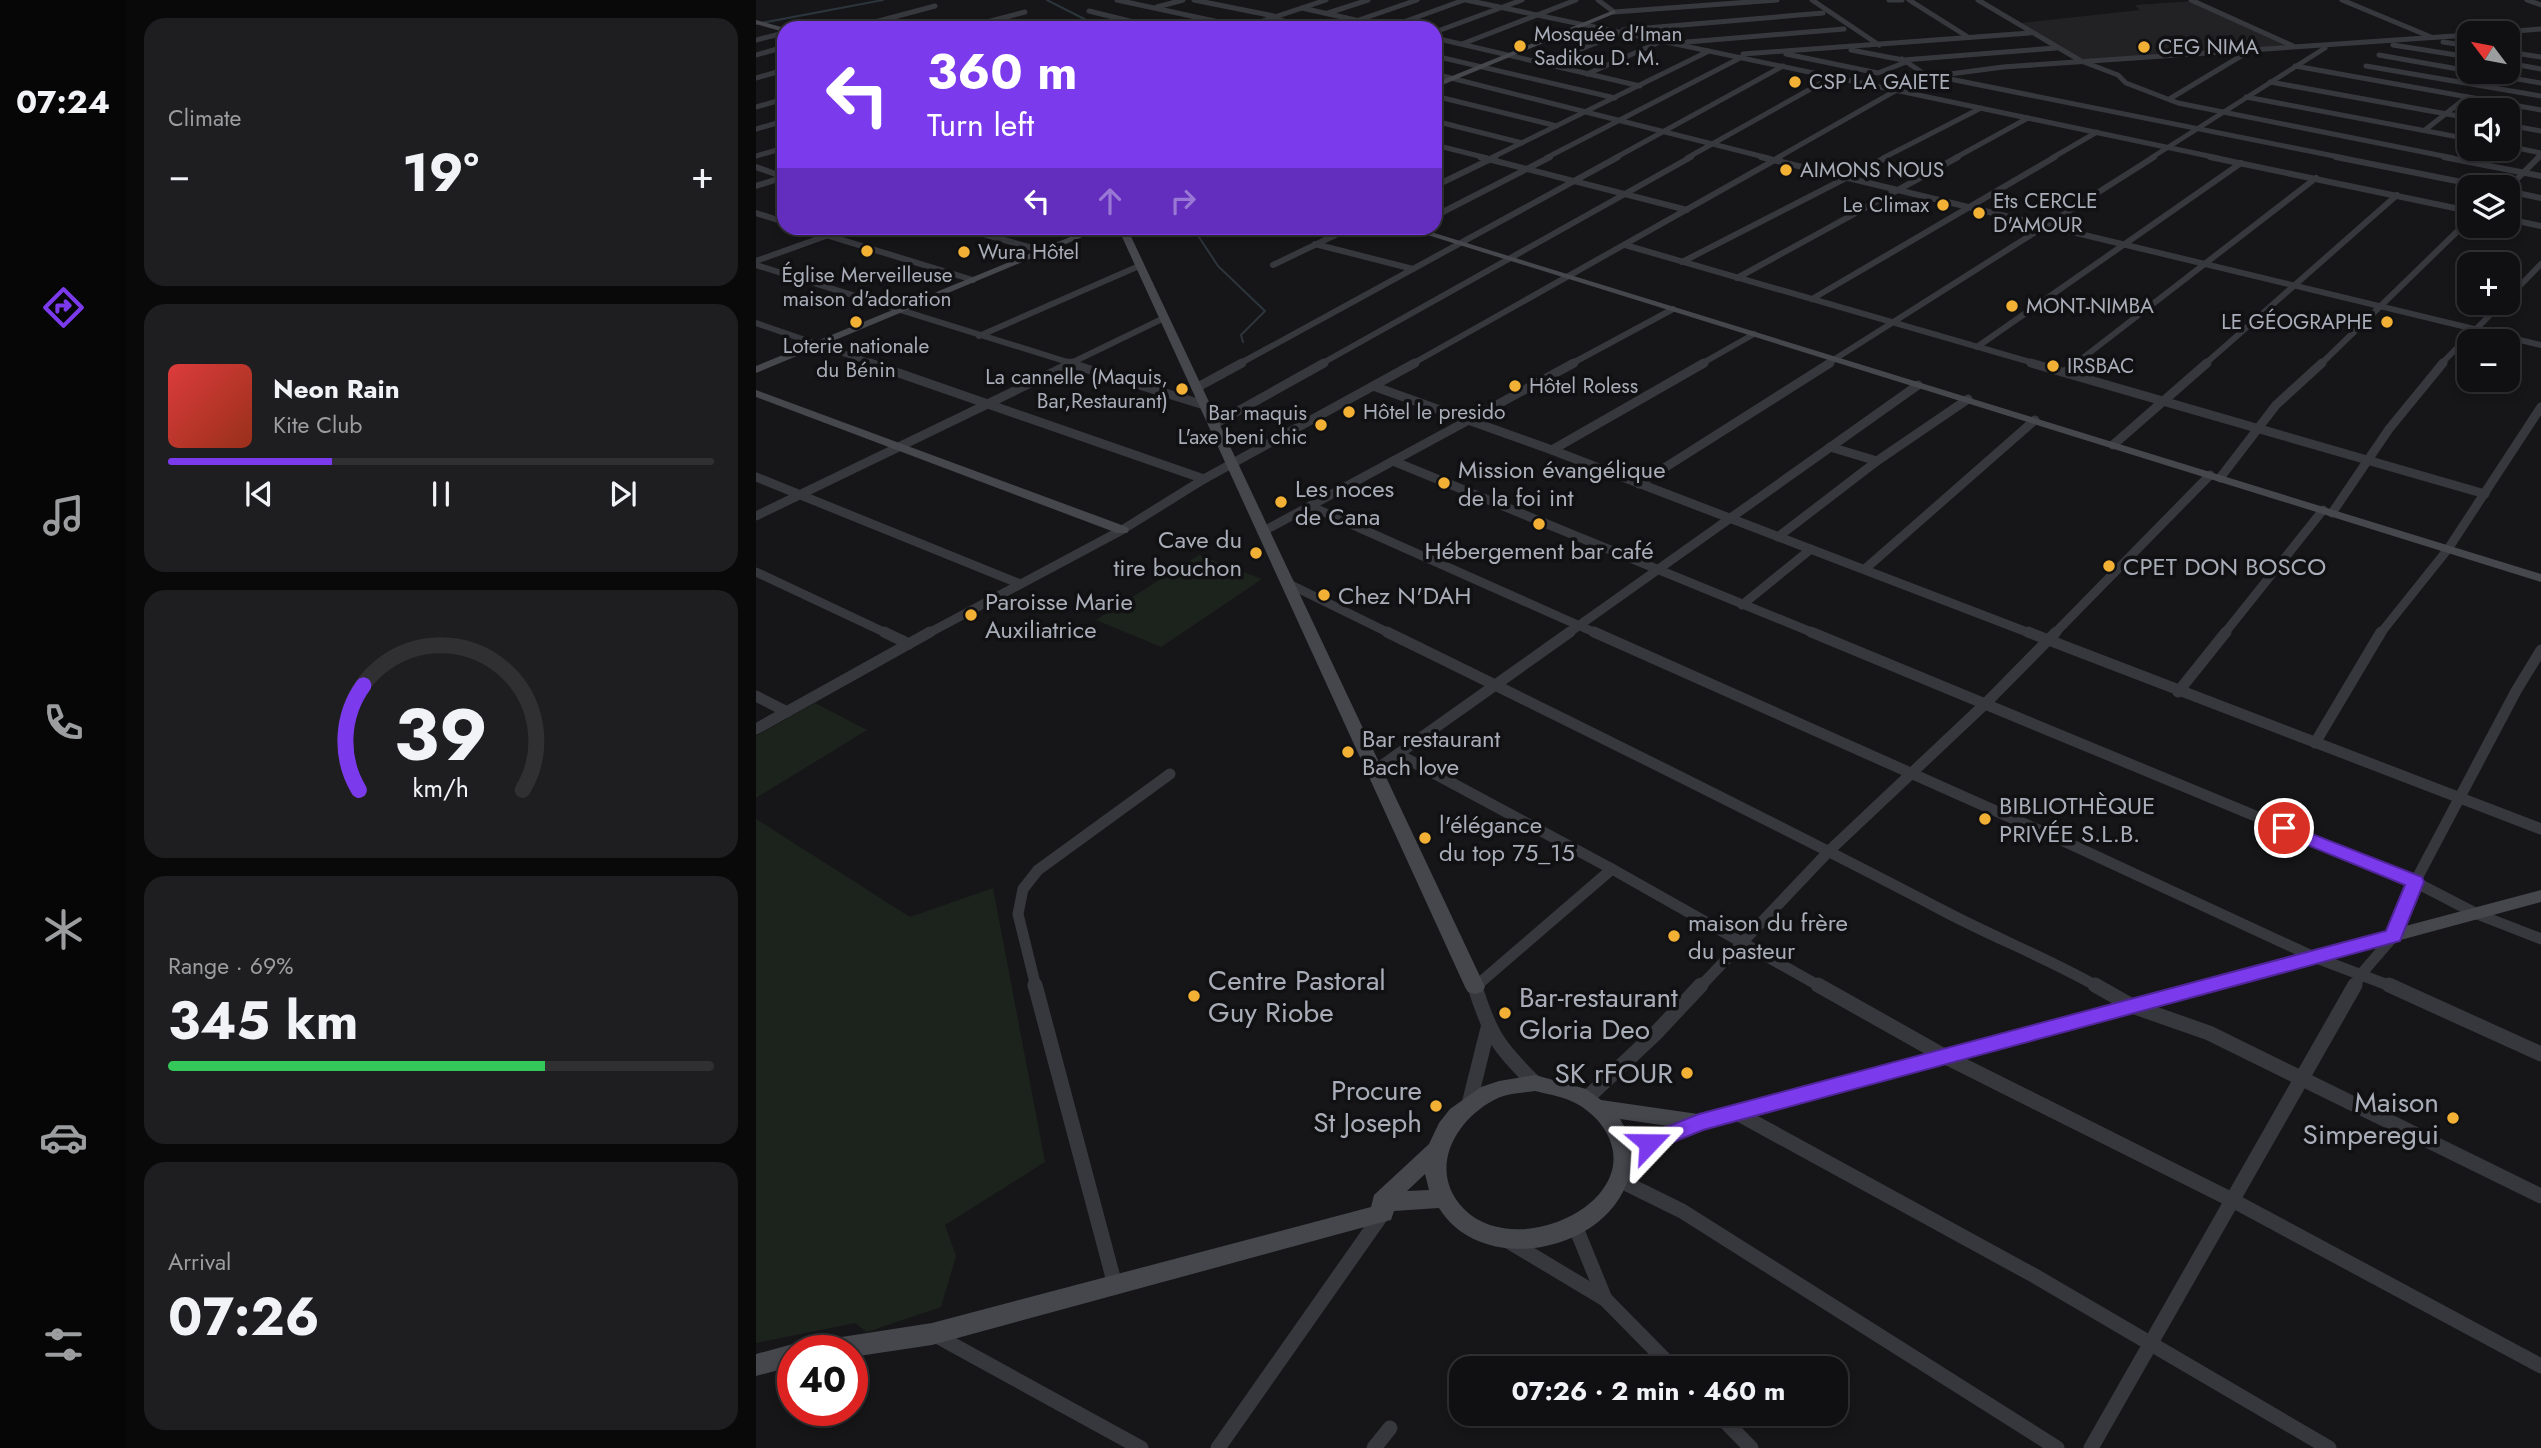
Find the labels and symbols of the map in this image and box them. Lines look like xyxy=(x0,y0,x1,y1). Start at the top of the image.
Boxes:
place label: Mosquée d'Iman Sadikou D. M. xyxy=(1534,19,1682,73)
north arrow xyxy=(2457,21,2520,84)
place label: CEG NIMA xyxy=(2158,32,2259,62)
marker: Mosquée d'Iman Sadikou D. M. xyxy=(1512,38,1528,54)
marker: CEG NIMA xyxy=(2136,39,2152,55)
place label: CSP LA GAIETE xyxy=(1809,67,1950,97)
marker: CSP LA GAIETE xyxy=(1787,74,1803,90)
place label: AIMONS NOUS xyxy=(1800,155,1944,185)
marker: AIMONS NOUS xyxy=(1778,162,1794,178)
place label: Ets CERCLE D'AMOUR xyxy=(1993,186,2097,240)
place label: Le Climax xyxy=(1842,190,1929,220)
marker: Le Climax xyxy=(1935,197,1951,213)
marker: Ets CERCLE D'AMOUR xyxy=(1971,205,1987,221)
place label: Wura Hôtel xyxy=(978,237,1079,267)
marker: Église Merveilleuse maison d'adoration xyxy=(859,243,875,259)
marker: Wura Hôtel xyxy=(956,244,972,260)
place label: Église Merveilleuse maison d'adoration xyxy=(781,260,953,314)
place label: MONT-NIMBA xyxy=(2026,291,2154,321)
marker: MONT-NIMBA xyxy=(2004,298,2020,314)
place label: LE GÉOGRAPHE xyxy=(2221,307,2373,337)
marker: Loterie nationale du Bénin xyxy=(848,314,864,330)
marker: LE GÉOGRAPHE xyxy=(2379,314,2395,330)
place label: Loterie nationale du Bénin xyxy=(783,331,929,385)
place label: IRSBAC xyxy=(2067,351,2134,381)
marker: IRSBAC xyxy=(2045,358,2061,374)
place label: La cannelle (Maquis, Bar,Restaurant) xyxy=(985,362,1168,416)
place label: Hôtel Roless xyxy=(1529,371,1638,401)
marker: Hôtel Roless xyxy=(1507,378,1523,394)
marker: La cannelle (Maquis, Bar,Restaurant) xyxy=(1174,381,1190,397)
place label: Hôtel le presido xyxy=(1363,397,1505,427)
place label: Bar maquis L'axe beni chic xyxy=(1178,398,1307,452)
marker: Hôtel le presido xyxy=(1341,404,1357,420)
marker: Bar maquis L'axe beni chic xyxy=(1313,417,1329,433)
place label: Mission évangélique de la foi int xyxy=(1458,452,1666,515)
place label: Les noces de Cana xyxy=(1295,471,1394,534)
marker: Mission évangélique de la foi int xyxy=(1436,475,1452,491)
marker: Les noces de Cana xyxy=(1273,494,1289,510)
marker: Hébergement bar café xyxy=(1531,516,1547,532)
place label: Cave du tire bouchon xyxy=(1113,522,1242,585)
place label: Hébergement bar café xyxy=(1424,533,1654,568)
marker: Cave du tire bouchon xyxy=(1248,545,1264,561)
place label: CPET DON BOSCO xyxy=(2123,549,2326,584)
marker: CPET DON BOSCO xyxy=(2101,558,2117,574)
place label: Chez N'DAH xyxy=(1338,578,1471,613)
place label: Paroisse Marie Auxiliatrice xyxy=(985,584,1133,647)
marker: Chez N'DAH xyxy=(1316,587,1332,603)
marker: Paroisse Marie Auxiliatrice xyxy=(963,607,979,623)
place label: Bar restaurant Bach love xyxy=(1362,721,1501,784)
marker: Bar restaurant Bach love xyxy=(1340,744,1356,760)
place label: BIBLIOTHÈQUE PRIVÉE S.L.B. xyxy=(1999,788,2155,851)
pin xyxy=(2254,798,2314,858)
place label: l'élégance du top 75_15 xyxy=(1439,807,1575,870)
marker: BIBLIOTHÈQUE PRIVÉE S.L.B. xyxy=(1977,811,1993,827)
marker: l'élégance du top 75_15 xyxy=(1417,830,1433,846)
place label: maison du frère du pasteur xyxy=(1688,905,1848,968)
marker: maison du frère du pasteur xyxy=(1666,928,1682,944)
place label: Centre Pastoral Guy Riobe xyxy=(1208,960,1386,1033)
place label: Bar-restaurant Gloria Deo xyxy=(1519,977,1678,1050)
marker: Centre Pastoral Guy Riobe xyxy=(1186,988,1202,1004)
marker: Bar-restaurant Gloria Deo xyxy=(1497,1005,1513,1021)
place label: SK rFOUR xyxy=(1555,1053,1673,1094)
marker: SK rFOUR xyxy=(1679,1065,1695,1081)
place label: Procure St Joseph xyxy=(1313,1070,1422,1143)
place label: Maison Simperegui xyxy=(2303,1082,2439,1155)
marker: Procure St Joseph xyxy=(1428,1098,1444,1114)
position arrow xyxy=(1612,1106,1686,1180)
marker: Maison Simperegui xyxy=(2445,1110,2461,1126)
speed limit sign: 40 xyxy=(777,1335,868,1426)

